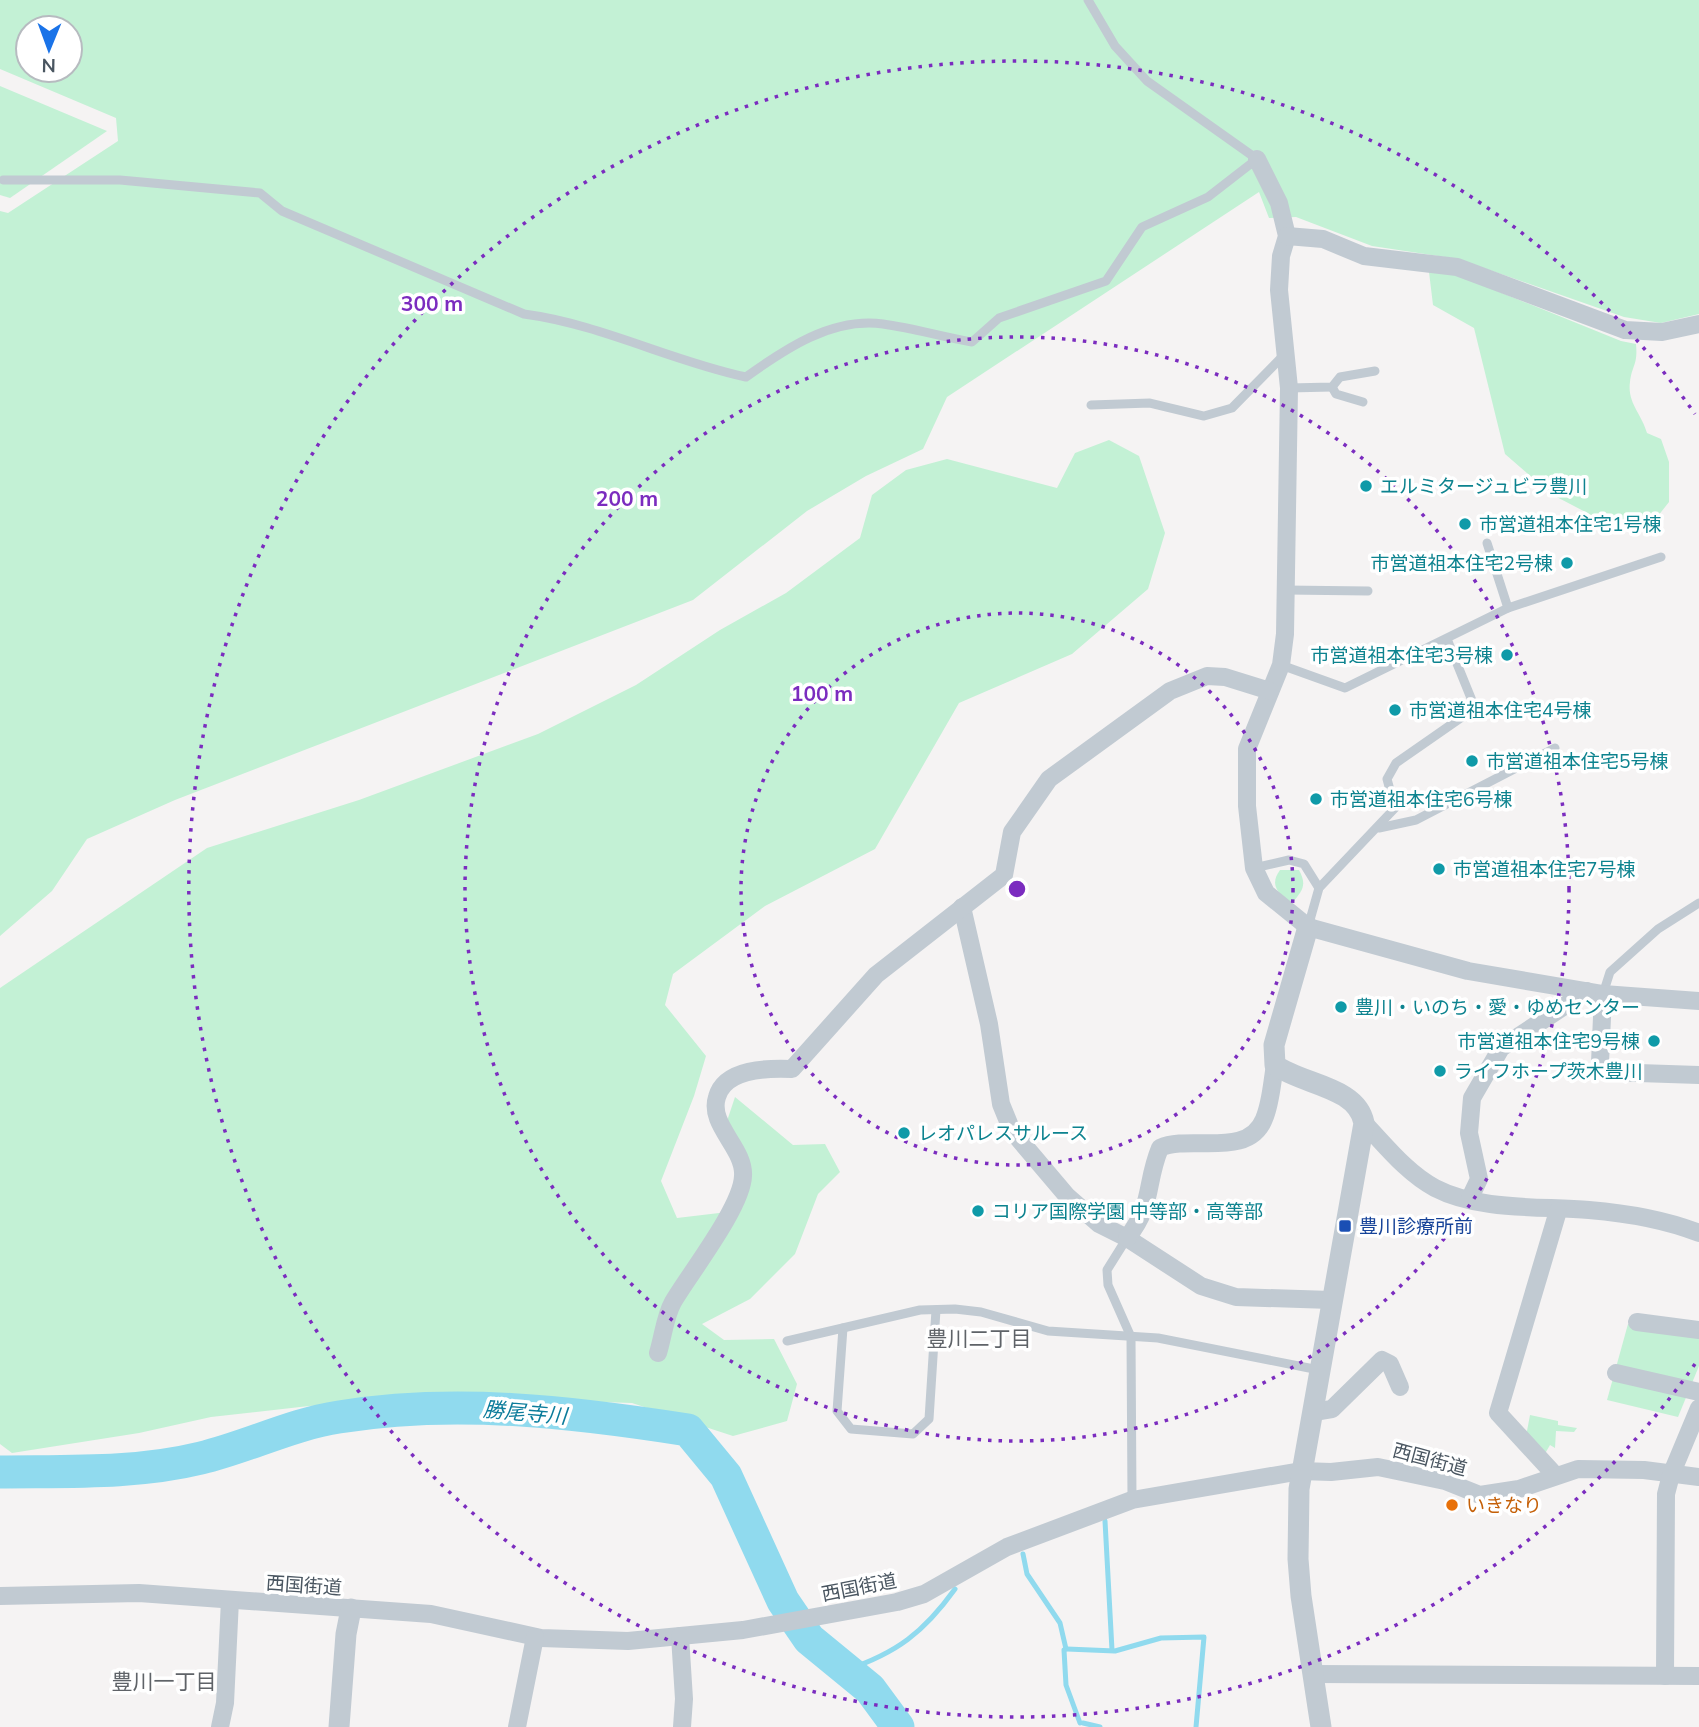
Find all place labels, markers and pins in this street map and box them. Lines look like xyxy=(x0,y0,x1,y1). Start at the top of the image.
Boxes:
place label: エルミタージュビラ豊川 xyxy=(1380,474,1587,498)
marker: エルミタージュビラ豊川 xyxy=(1358,478,1374,494)
place label: 市営道祖本住宅1号棟 xyxy=(1479,512,1661,536)
marker: 市営道祖本住宅1号棟 xyxy=(1457,516,1473,532)
place label: 市営道祖本住宅2号棟 xyxy=(1371,551,1553,575)
marker: 市営道祖本住宅2号棟 xyxy=(1559,555,1575,571)
place label: 市営道祖本住宅3号棟 xyxy=(1311,643,1493,667)
marker: 市営道祖本住宅3号棟 xyxy=(1499,647,1515,663)
place label: 市営道祖本住宅4号棟 xyxy=(1409,698,1591,722)
marker: 市営道祖本住宅4号棟 xyxy=(1387,702,1403,718)
place label: 市営道祖本住宅5号棟 xyxy=(1486,749,1668,773)
marker: 市営道祖本住宅5号棟 xyxy=(1464,753,1480,769)
place label: 市営道祖本住宅6号棟 xyxy=(1330,787,1512,811)
marker: 市営道祖本住宅6号棟 xyxy=(1308,791,1324,807)
place label: 市営道祖本住宅7号棟 xyxy=(1453,857,1635,881)
marker: 市営道祖本住宅7号棟 xyxy=(1431,861,1447,877)
centre of rings xyxy=(1005,877,1029,901)
place label: 豊川・いのち・愛・ゆめセンター xyxy=(1355,995,1640,1019)
marker: 豊川・いのち・愛・ゆめセンター xyxy=(1333,999,1349,1015)
place label: 市営道祖本住宅9号棟 xyxy=(1458,1029,1640,1053)
marker: 市営道祖本住宅9号棟 xyxy=(1646,1033,1662,1049)
place label: ライフホープ茨木豊川 xyxy=(1454,1059,1643,1083)
marker: ライフホープ茨木豊川 xyxy=(1432,1063,1448,1079)
place label: レオパレスサルース xyxy=(918,1121,1088,1145)
marker: レオパレスサルース xyxy=(896,1125,912,1141)
place label: コリア国際学園 中等部・高等部 xyxy=(992,1199,1263,1223)
marker: コリア国際学園 中等部・高等部 xyxy=(970,1203,986,1219)
place label: 豊川診療所前 xyxy=(1359,1214,1473,1238)
marker: 豊川診療所前 xyxy=(1337,1218,1353,1234)
place label: いきなり xyxy=(1466,1493,1542,1517)
marker: いきなり xyxy=(1444,1497,1460,1513)

